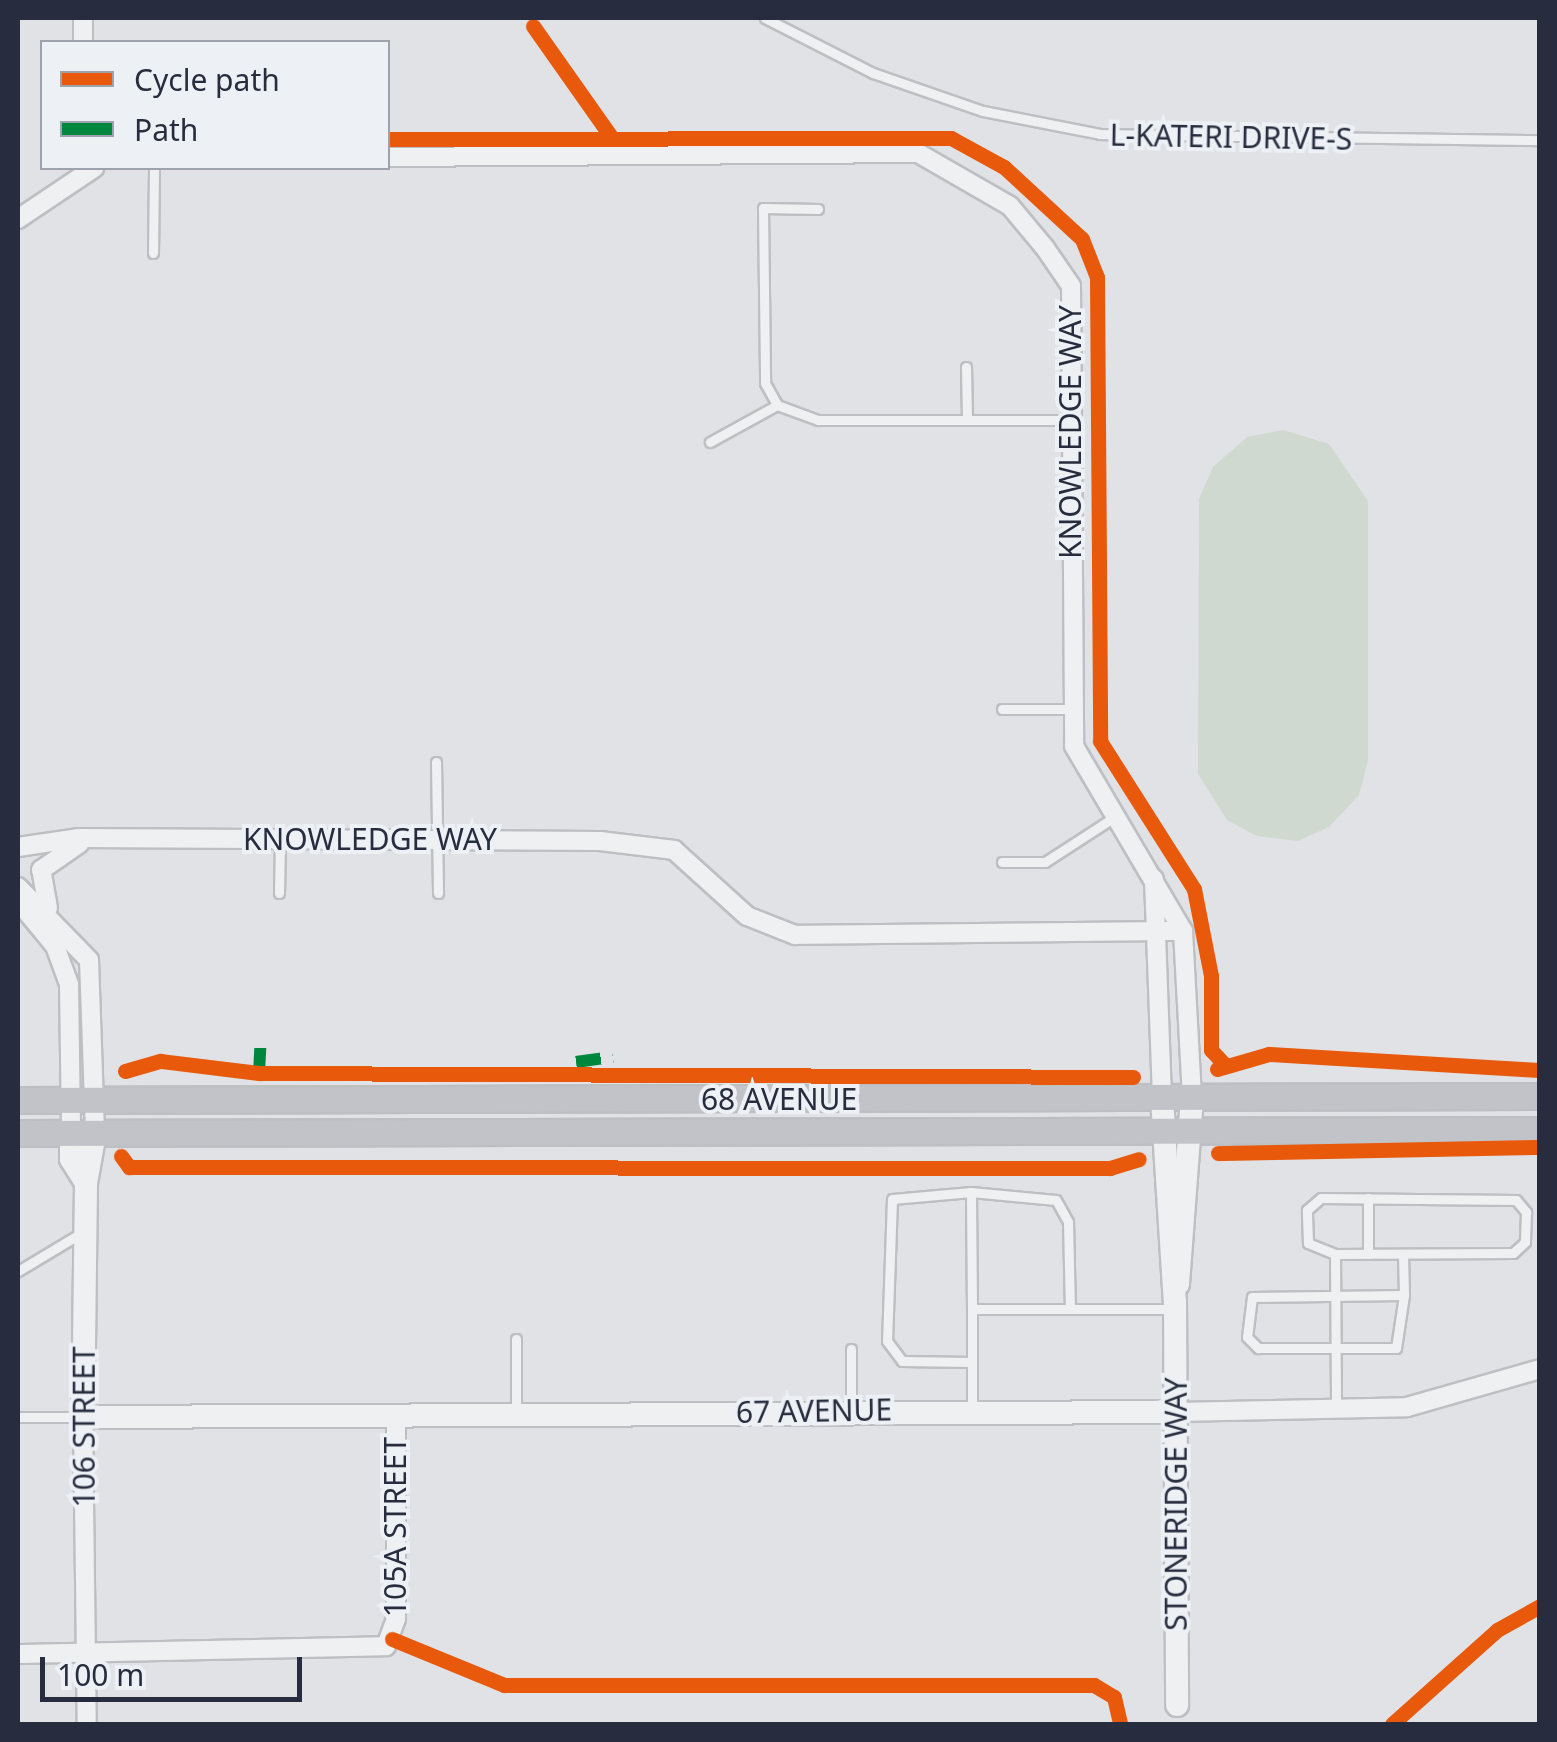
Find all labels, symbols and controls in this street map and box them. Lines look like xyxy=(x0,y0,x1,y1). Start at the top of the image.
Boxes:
legend xyxy=(40,40,390,170)
text: Cycle path xyxy=(134,59,280,100)
text: Path xyxy=(134,109,198,150)
street label: L-KATERI DRIVE-S xyxy=(1109,117,1353,157)
street label: KNOWLEDGE WAY xyxy=(1052,305,1088,559)
street label: KNOWLEDGE WAY xyxy=(243,821,497,857)
street label: 68 AVENUE xyxy=(701,1081,857,1117)
street label: 106 STREET xyxy=(66,1346,102,1508)
street label: STONERIDGE WAY xyxy=(1158,1377,1194,1631)
street label: 67 AVENUE xyxy=(736,1392,892,1430)
street label: 105A STREET xyxy=(377,1437,413,1617)
scale bar xyxy=(45,1637,308,1699)
text: 100 m xyxy=(57,1654,144,1695)

